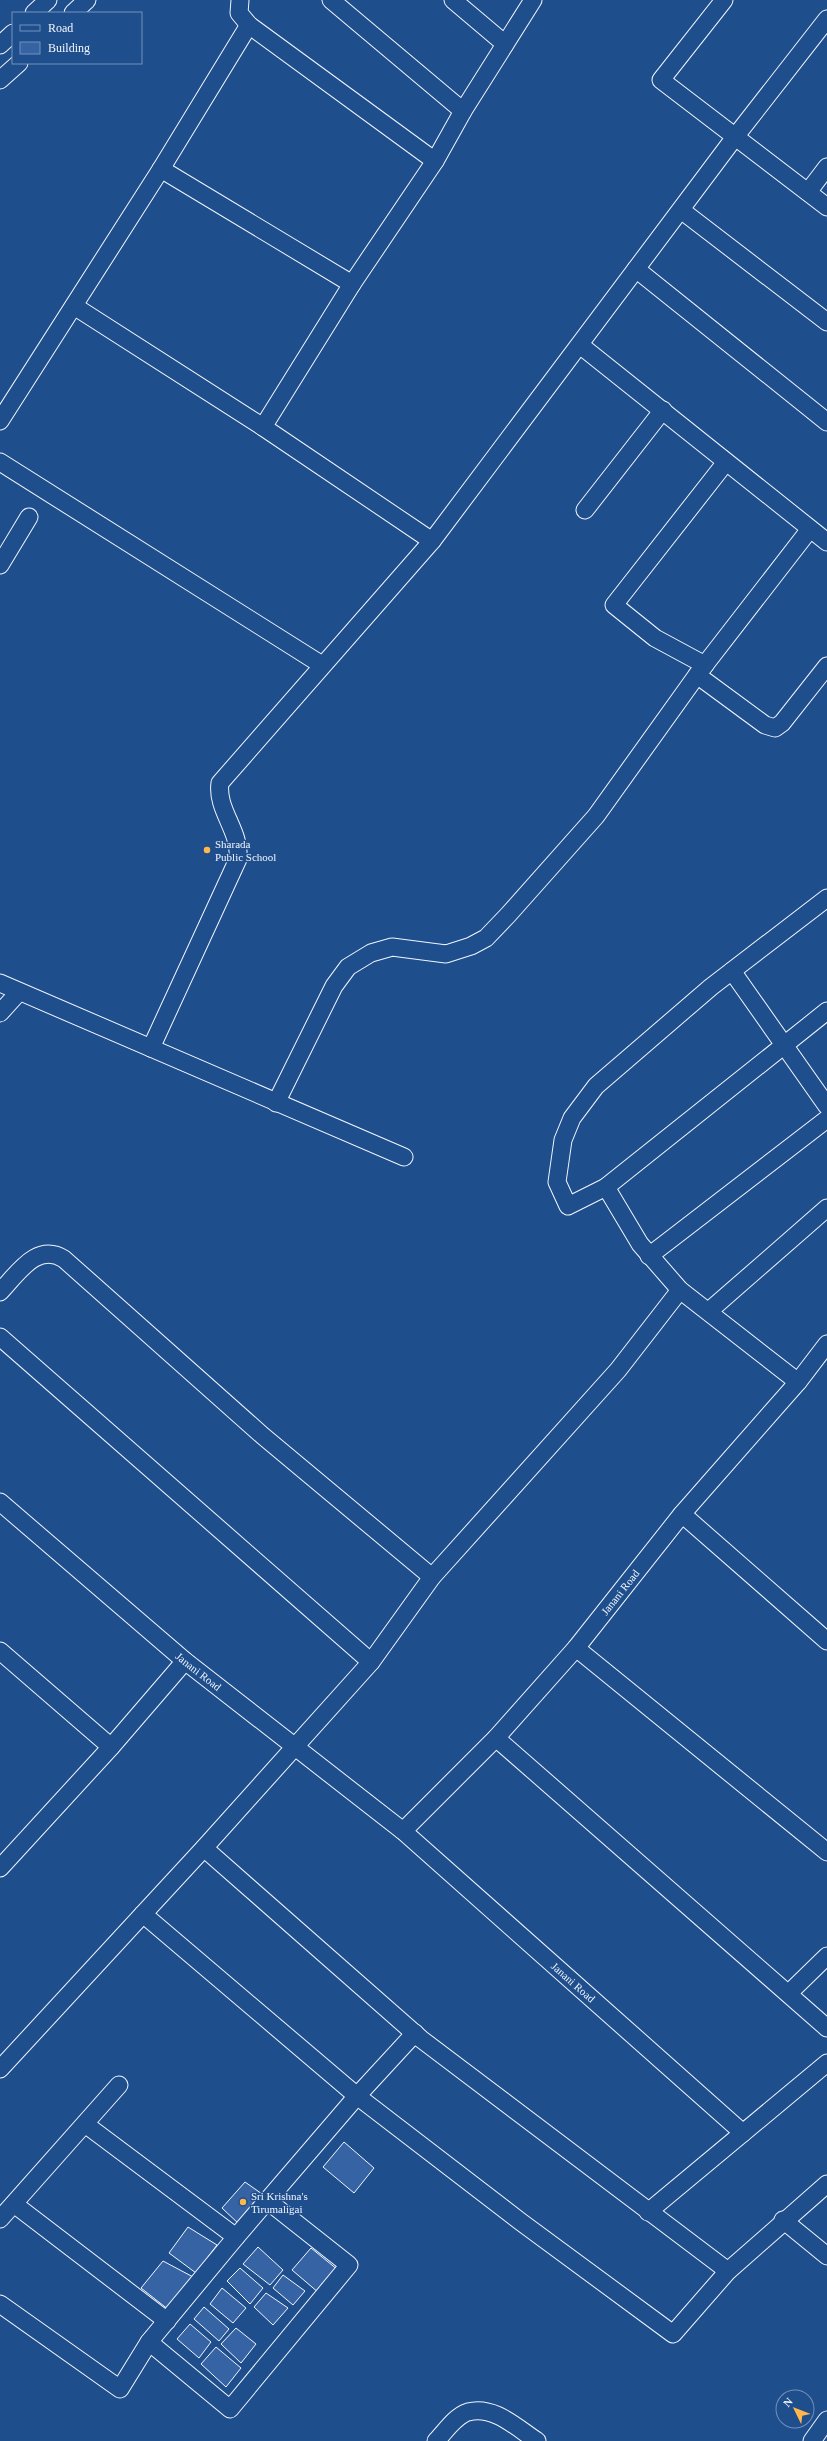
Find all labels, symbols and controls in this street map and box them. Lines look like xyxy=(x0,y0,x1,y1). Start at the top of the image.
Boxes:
legend xyxy=(12,12,142,64)
text: Road xyxy=(48,21,73,35)
text: Building xyxy=(48,41,90,55)
place label: Sharada Public School xyxy=(215,838,276,863)
marker: Sharada Public School xyxy=(202,845,212,855)
street label: Janani Road xyxy=(599,1567,642,1617)
street label: Janani Road xyxy=(174,1650,224,1693)
street label: Janani Road xyxy=(549,1960,598,2005)
place label: Sri Krishna's Tirumaligai xyxy=(251,2190,308,2215)
marker: Sri Krishna's Tirumaligai xyxy=(238,2197,248,2207)
north arrow xyxy=(775,2389,815,2429)
text: N xyxy=(781,2395,795,2409)

